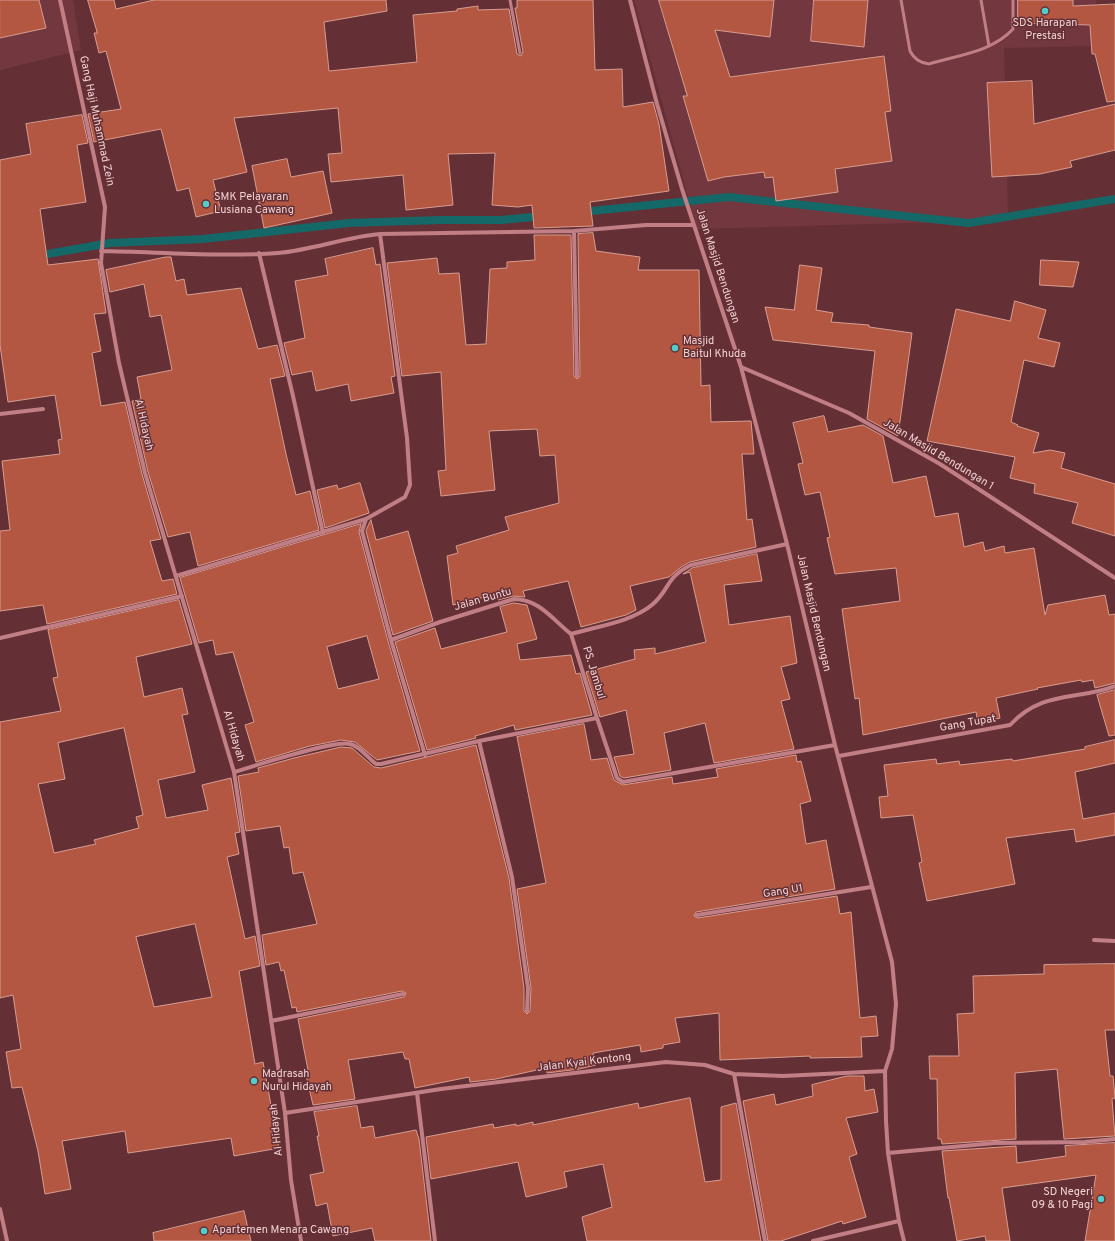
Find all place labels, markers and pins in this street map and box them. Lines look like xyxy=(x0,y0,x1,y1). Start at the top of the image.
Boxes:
marker: SDS Harapan Prestasi xyxy=(1040,6,1050,16)
place label: SDS Harapan Prestasi xyxy=(1012,17,1078,43)
place label: SMK Pelayaran Lusiana Cawang xyxy=(214,191,294,217)
marker: SMK Pelayaran Lusiana Cawang xyxy=(201,199,211,209)
place label: Masjid Baitul Khuda xyxy=(683,335,746,361)
marker: Masjid Baitul Khuda xyxy=(670,343,680,353)
place label: Madrasah Nurul Hidayah xyxy=(262,1068,332,1094)
marker: Madrasah Nurul Hidayah xyxy=(249,1076,259,1086)
place label: SD Negeri 09 & 10 Pagi xyxy=(1031,1186,1093,1212)
marker: SD Negeri 09 & 10 Pagi xyxy=(1096,1194,1106,1204)
place label: Apartemen Menara Cawang xyxy=(212,1224,349,1238)
marker: Apartemen Menara Cawang xyxy=(199,1226,209,1236)

